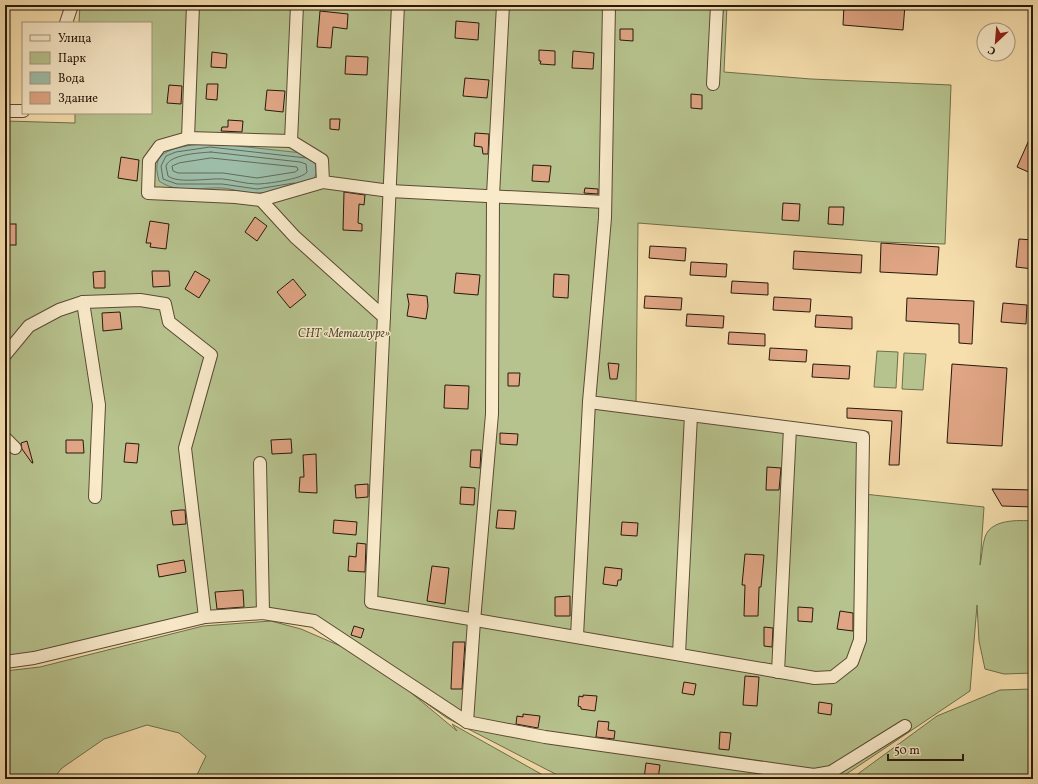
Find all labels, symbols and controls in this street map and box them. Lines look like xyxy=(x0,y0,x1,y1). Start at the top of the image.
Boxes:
legend xyxy=(22,22,152,114)
north arrow xyxy=(976,22,1016,62)
text: Улица xyxy=(58,31,91,47)
text: С xyxy=(986,41,999,58)
text: Парк xyxy=(58,51,86,67)
text: Вода xyxy=(58,71,85,87)
text: Здание xyxy=(58,91,98,107)
park label: СНТ «Металлург» xyxy=(298,326,390,342)
scale bar xyxy=(888,736,963,762)
text: 50 m xyxy=(894,743,920,759)

